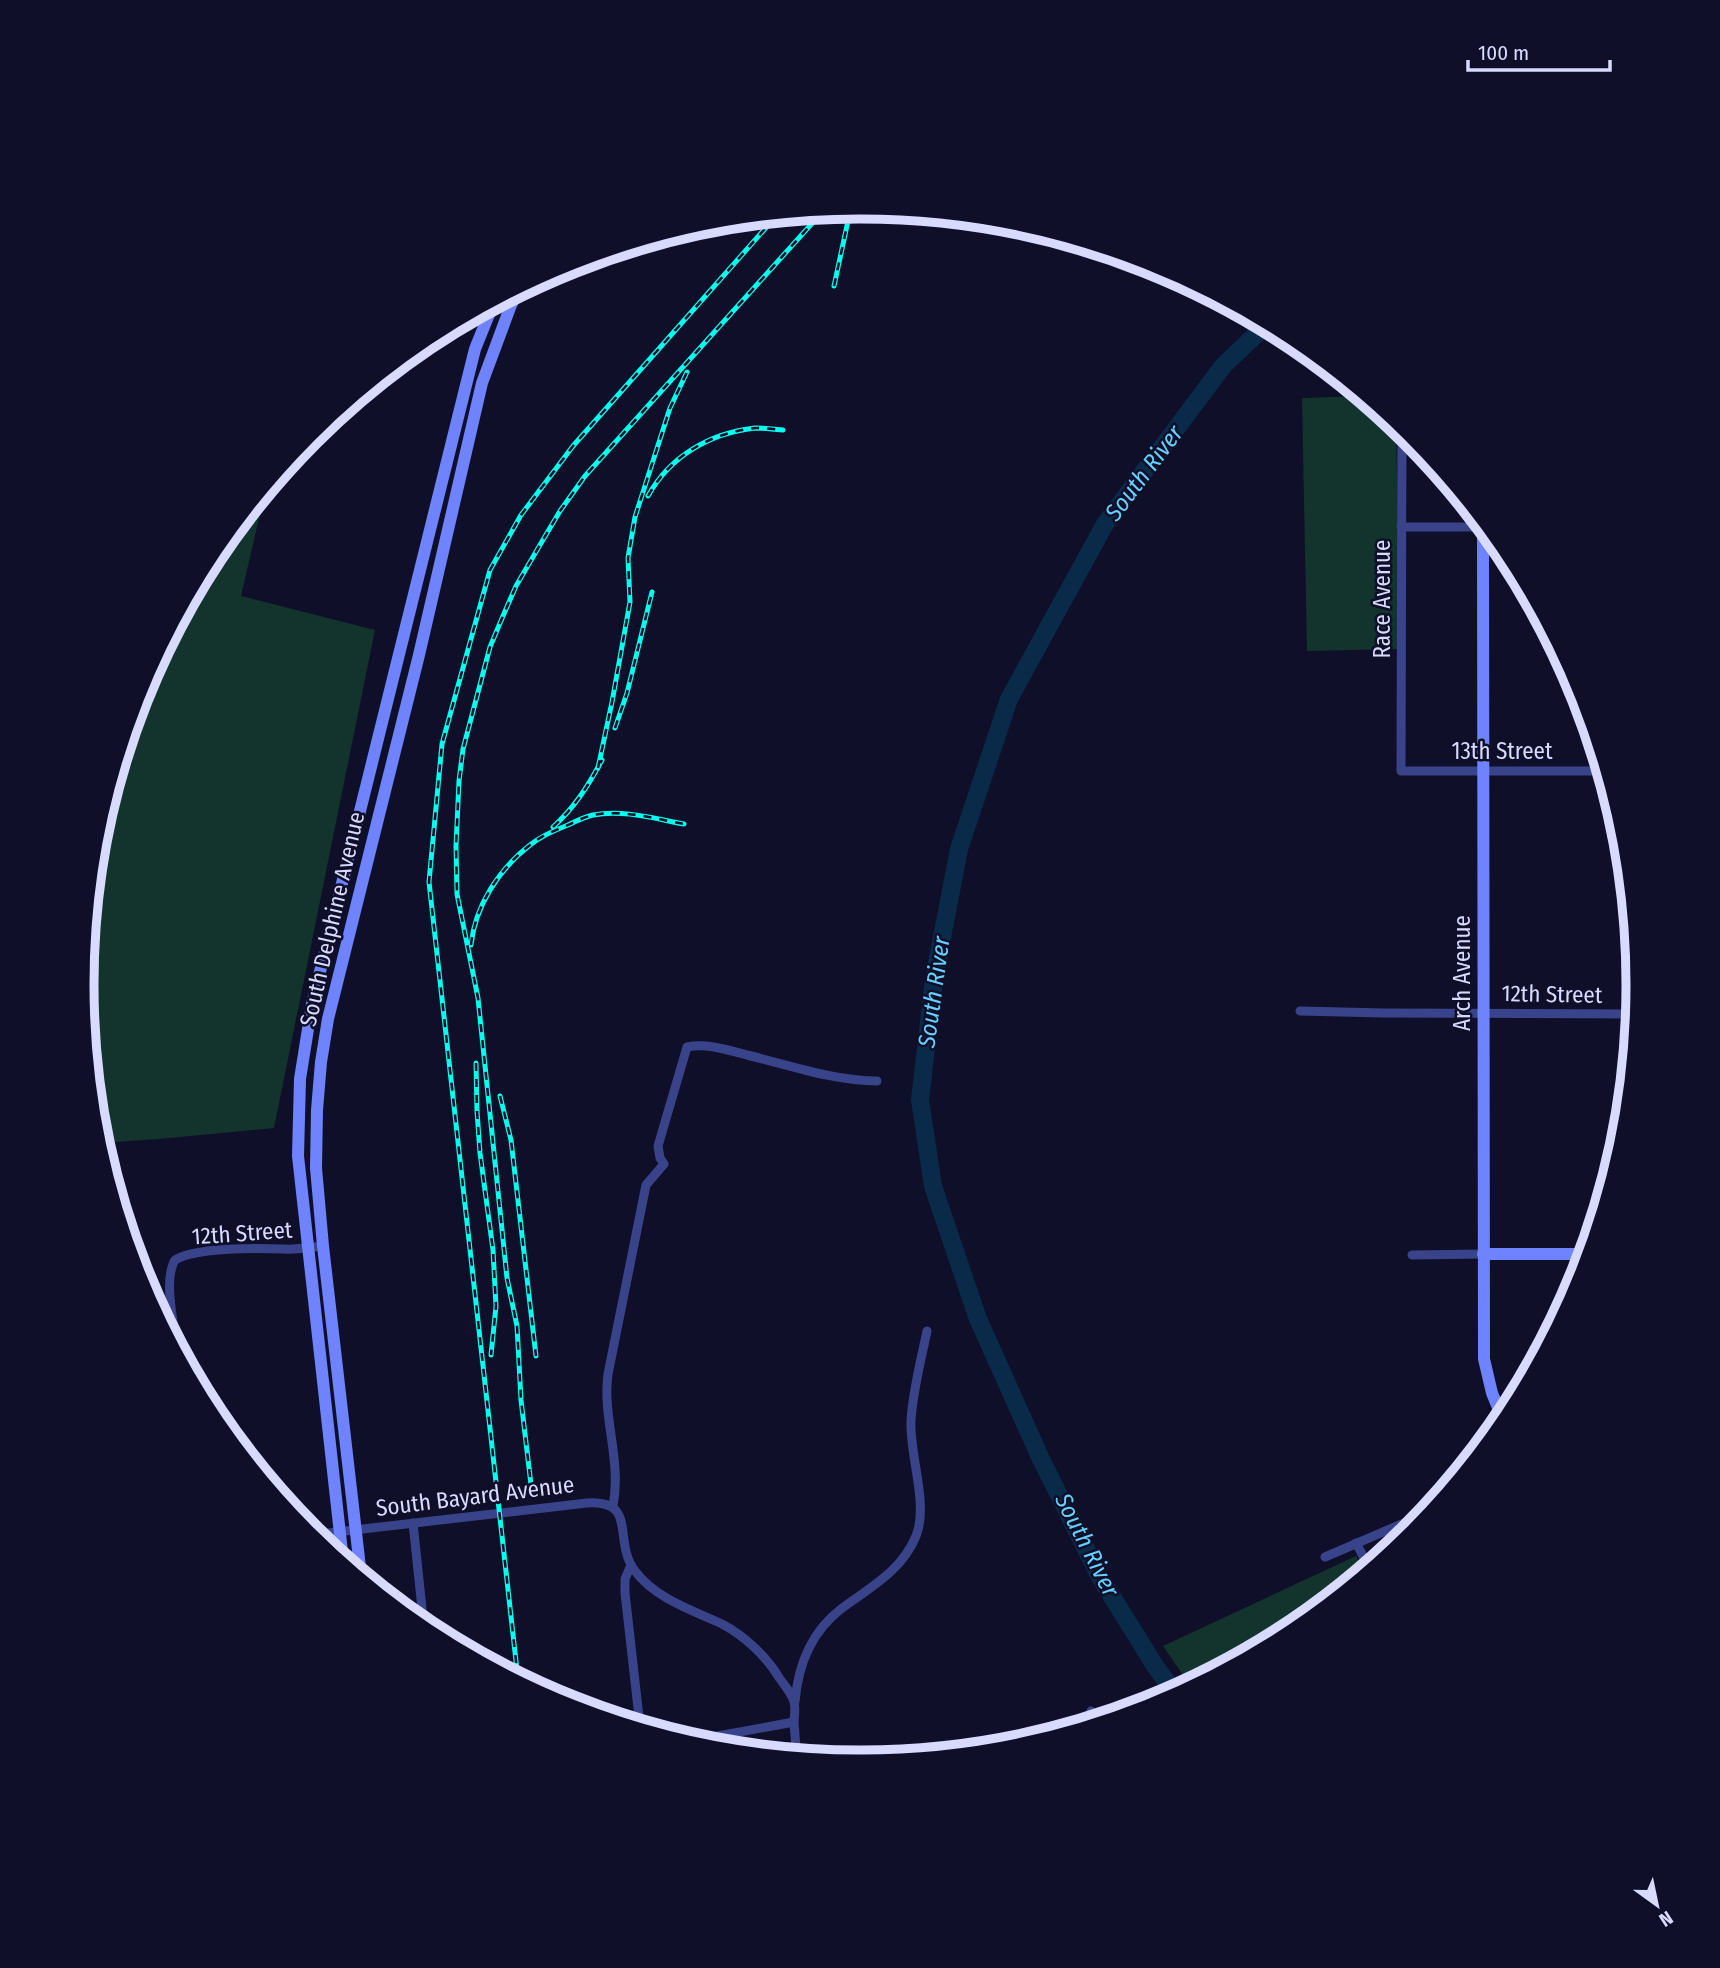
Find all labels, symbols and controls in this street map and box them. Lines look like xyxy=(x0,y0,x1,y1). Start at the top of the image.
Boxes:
scale bar xyxy=(1468,28,1610,72)
text: 100 m xyxy=(1478,40,1529,66)
water label: South River xyxy=(1099,419,1189,527)
street label: Race Avenue xyxy=(1368,540,1396,658)
street label: 13th Street xyxy=(1452,737,1553,765)
street label: South Delphine Avenue xyxy=(294,809,370,1029)
street label: Arch Avenue xyxy=(1448,915,1476,1031)
water label: South River xyxy=(912,934,956,1050)
street label: 12th Street xyxy=(1501,979,1603,1009)
street label: 12th Street xyxy=(191,1215,294,1250)
street label: South Bayard Avenue xyxy=(374,1470,576,1522)
water label: South River xyxy=(1049,1488,1125,1602)
north arrow xyxy=(1622,1870,1692,1940)
text: N xyxy=(1655,1906,1677,1932)

